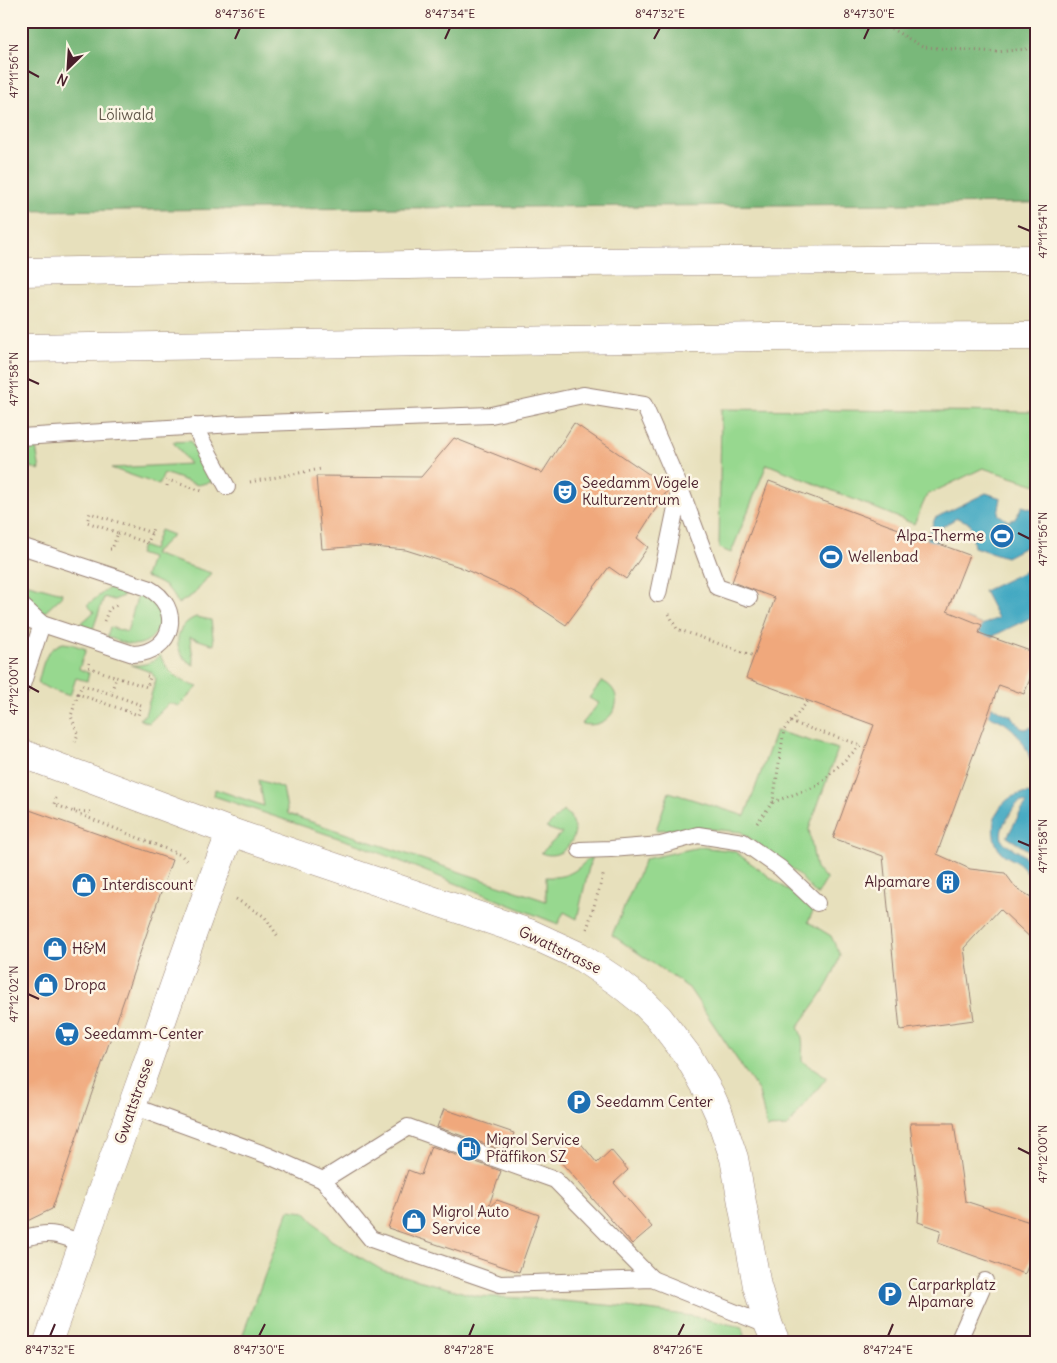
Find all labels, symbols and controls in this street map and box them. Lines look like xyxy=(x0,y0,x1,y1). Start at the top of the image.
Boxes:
text: 8°47'36"E xyxy=(215,6,265,21)
text: 8°47'34"E xyxy=(425,6,475,21)
text: 8°47'32"E xyxy=(635,6,685,21)
text: 8°47'30"E xyxy=(843,6,895,21)
north arrow xyxy=(42,42,92,92)
text: 47°11'56"N xyxy=(6,44,21,98)
text: N xyxy=(54,70,71,90)
park label: Löliwald xyxy=(98,105,154,124)
text: 47°11'54"N xyxy=(1035,204,1050,258)
text: 47°11'58"N xyxy=(6,352,21,406)
place label: Seedamm Vögele Kulturzentrum xyxy=(582,473,699,509)
theatre icon: Seedamm Vögele Kulturzentrum xyxy=(552,479,578,505)
text: 47°11'56"N xyxy=(1035,512,1050,566)
sports icon: Alpa-Therme xyxy=(989,523,1015,549)
place label: Alpa-Therme xyxy=(897,526,984,545)
sports icon: Wellenbad xyxy=(818,544,844,570)
place label: Wellenbad xyxy=(848,547,918,566)
text: 47°12'00"N xyxy=(6,657,21,715)
text: 47°11'58"N xyxy=(1035,819,1050,873)
building icon: Alpamare xyxy=(935,869,961,895)
shop icon: Interdiscount xyxy=(71,872,97,898)
place label: Alpamare xyxy=(864,872,930,891)
place label: Interdiscount xyxy=(102,875,193,894)
street label: Gwattstrasse xyxy=(516,921,605,978)
shop icon: H&M xyxy=(42,936,68,962)
place label: H&M xyxy=(72,939,106,958)
text: 47°12'02"N xyxy=(6,965,21,1023)
shop icon: Dropa xyxy=(33,972,59,998)
place label: Dropa xyxy=(64,975,107,994)
supermarket icon: Seedamm-Center xyxy=(54,1021,80,1047)
place label: Seedamm-Center xyxy=(84,1024,204,1043)
street label: Gwattstrasse xyxy=(110,1055,157,1146)
parking icon: Seedamm Center xyxy=(566,1089,592,1115)
place label: Seedamm Center xyxy=(596,1092,713,1111)
text: 47°12'00"N xyxy=(1035,1125,1050,1183)
place label: Migrol Service Pfäffikon SZ xyxy=(486,1130,580,1166)
fuel station icon: Migrol Service Pfäffikon SZ xyxy=(456,1136,482,1162)
place label: Migrol Auto Service xyxy=(432,1202,509,1238)
shop icon: Migrol Auto Service xyxy=(401,1208,427,1234)
place label: Carparkplatz Alpamare xyxy=(908,1275,996,1311)
parking icon: Carparkplatz Alpamare xyxy=(877,1281,903,1307)
text: 8°47'32"E xyxy=(25,1342,75,1357)
text: 8°47'30"E xyxy=(233,1342,285,1357)
text: 8°47'28"E xyxy=(444,1342,494,1357)
text: 8°47'26"E xyxy=(653,1342,703,1357)
text: 8°47'24"E xyxy=(863,1342,913,1357)

